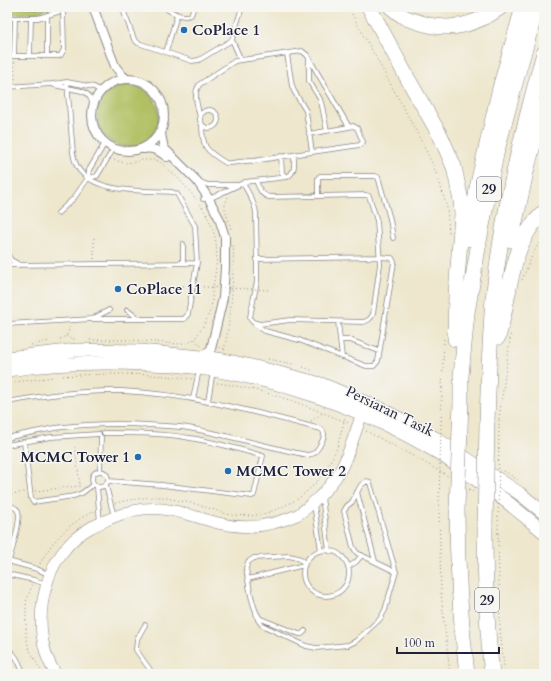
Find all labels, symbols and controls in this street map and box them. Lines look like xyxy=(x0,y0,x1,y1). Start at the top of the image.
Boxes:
place label: CoPlace 1 xyxy=(192,20,260,40)
marker: CoPlace 1 xyxy=(179,25,189,35)
road number: 29 xyxy=(477,177,501,201)
place label: CoPlace 11 xyxy=(126,279,202,299)
marker: CoPlace 11 xyxy=(113,284,123,294)
street label: Persiaran Tasik xyxy=(342,381,438,441)
place label: MCMC Tower 1 xyxy=(20,447,130,467)
marker: MCMC Tower 1 xyxy=(133,452,143,462)
place label: MCMC Tower 2 xyxy=(236,461,346,481)
marker: MCMC Tower 2 xyxy=(223,466,233,476)
road number: 29 xyxy=(475,588,499,612)
scale bar xyxy=(397,629,499,655)
text: 100 m xyxy=(403,635,436,651)

